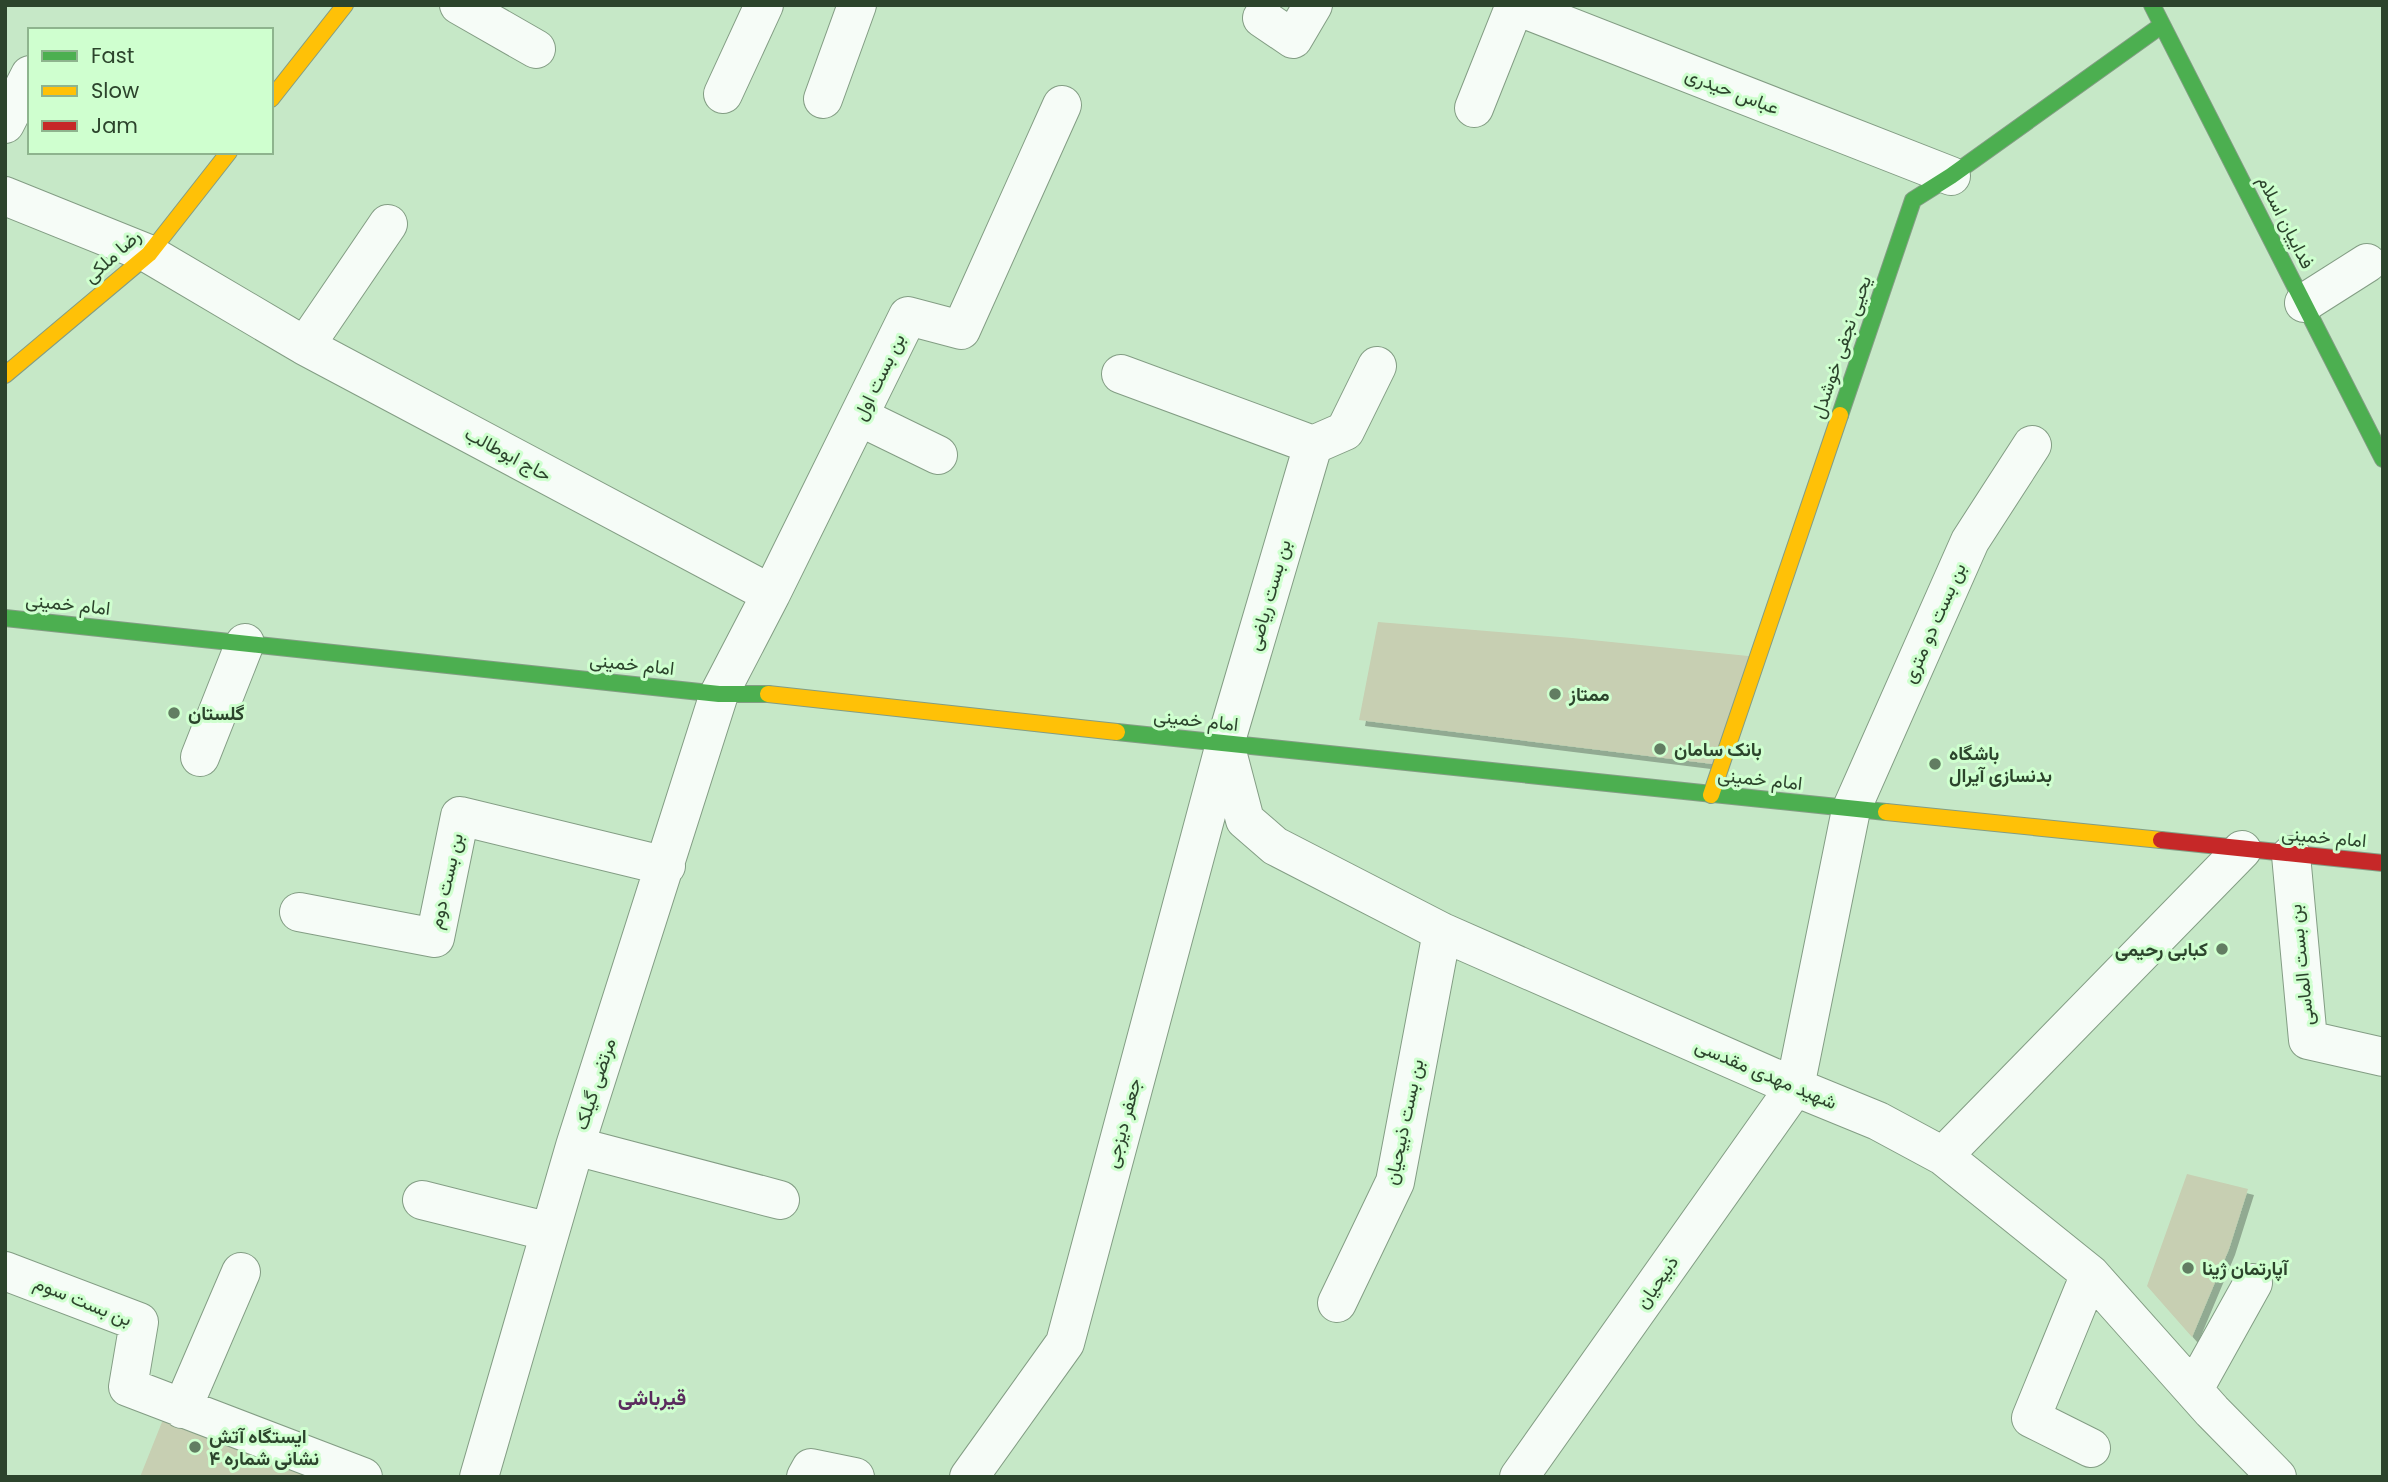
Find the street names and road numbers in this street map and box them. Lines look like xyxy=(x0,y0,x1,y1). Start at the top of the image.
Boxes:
street label: عباس حیدری xyxy=(1681,61,1783,121)
street label: فداییان اسلام xyxy=(2251,171,2321,273)
street label: رضا ملکی xyxy=(77,223,147,289)
street label: یحیی نجفی خوشدل xyxy=(1804,272,1878,422)
street label: بن بست اول xyxy=(846,329,912,425)
street label: حاج ابوطالب xyxy=(460,420,556,488)
street label: بن بست ریاضی xyxy=(1240,536,1298,654)
street label: بن بست دو متری xyxy=(1895,559,1973,687)
street label: امام خمینی xyxy=(24,586,112,622)
street label: امام خمینی xyxy=(588,646,676,682)
street label: امام خمینی xyxy=(1152,702,1240,738)
street label: امام خمینی xyxy=(1716,761,1804,797)
street label: امام خمینی xyxy=(2280,820,2368,854)
street label: بن بست دوم xyxy=(422,830,470,932)
street label: بن بست الماسی xyxy=(2281,903,2321,1027)
street label: شهید مهدی مقدسی xyxy=(1691,1032,1841,1116)
street label: مرتضی گیلک xyxy=(567,1035,623,1133)
street label: بن بست ذبیحیان xyxy=(1377,1057,1431,1187)
street label: جعفر دیزجی xyxy=(1098,1075,1148,1171)
street label: ذبیحیان xyxy=(1629,1250,1685,1314)
street label: بن بست سوم xyxy=(30,1269,136,1333)

